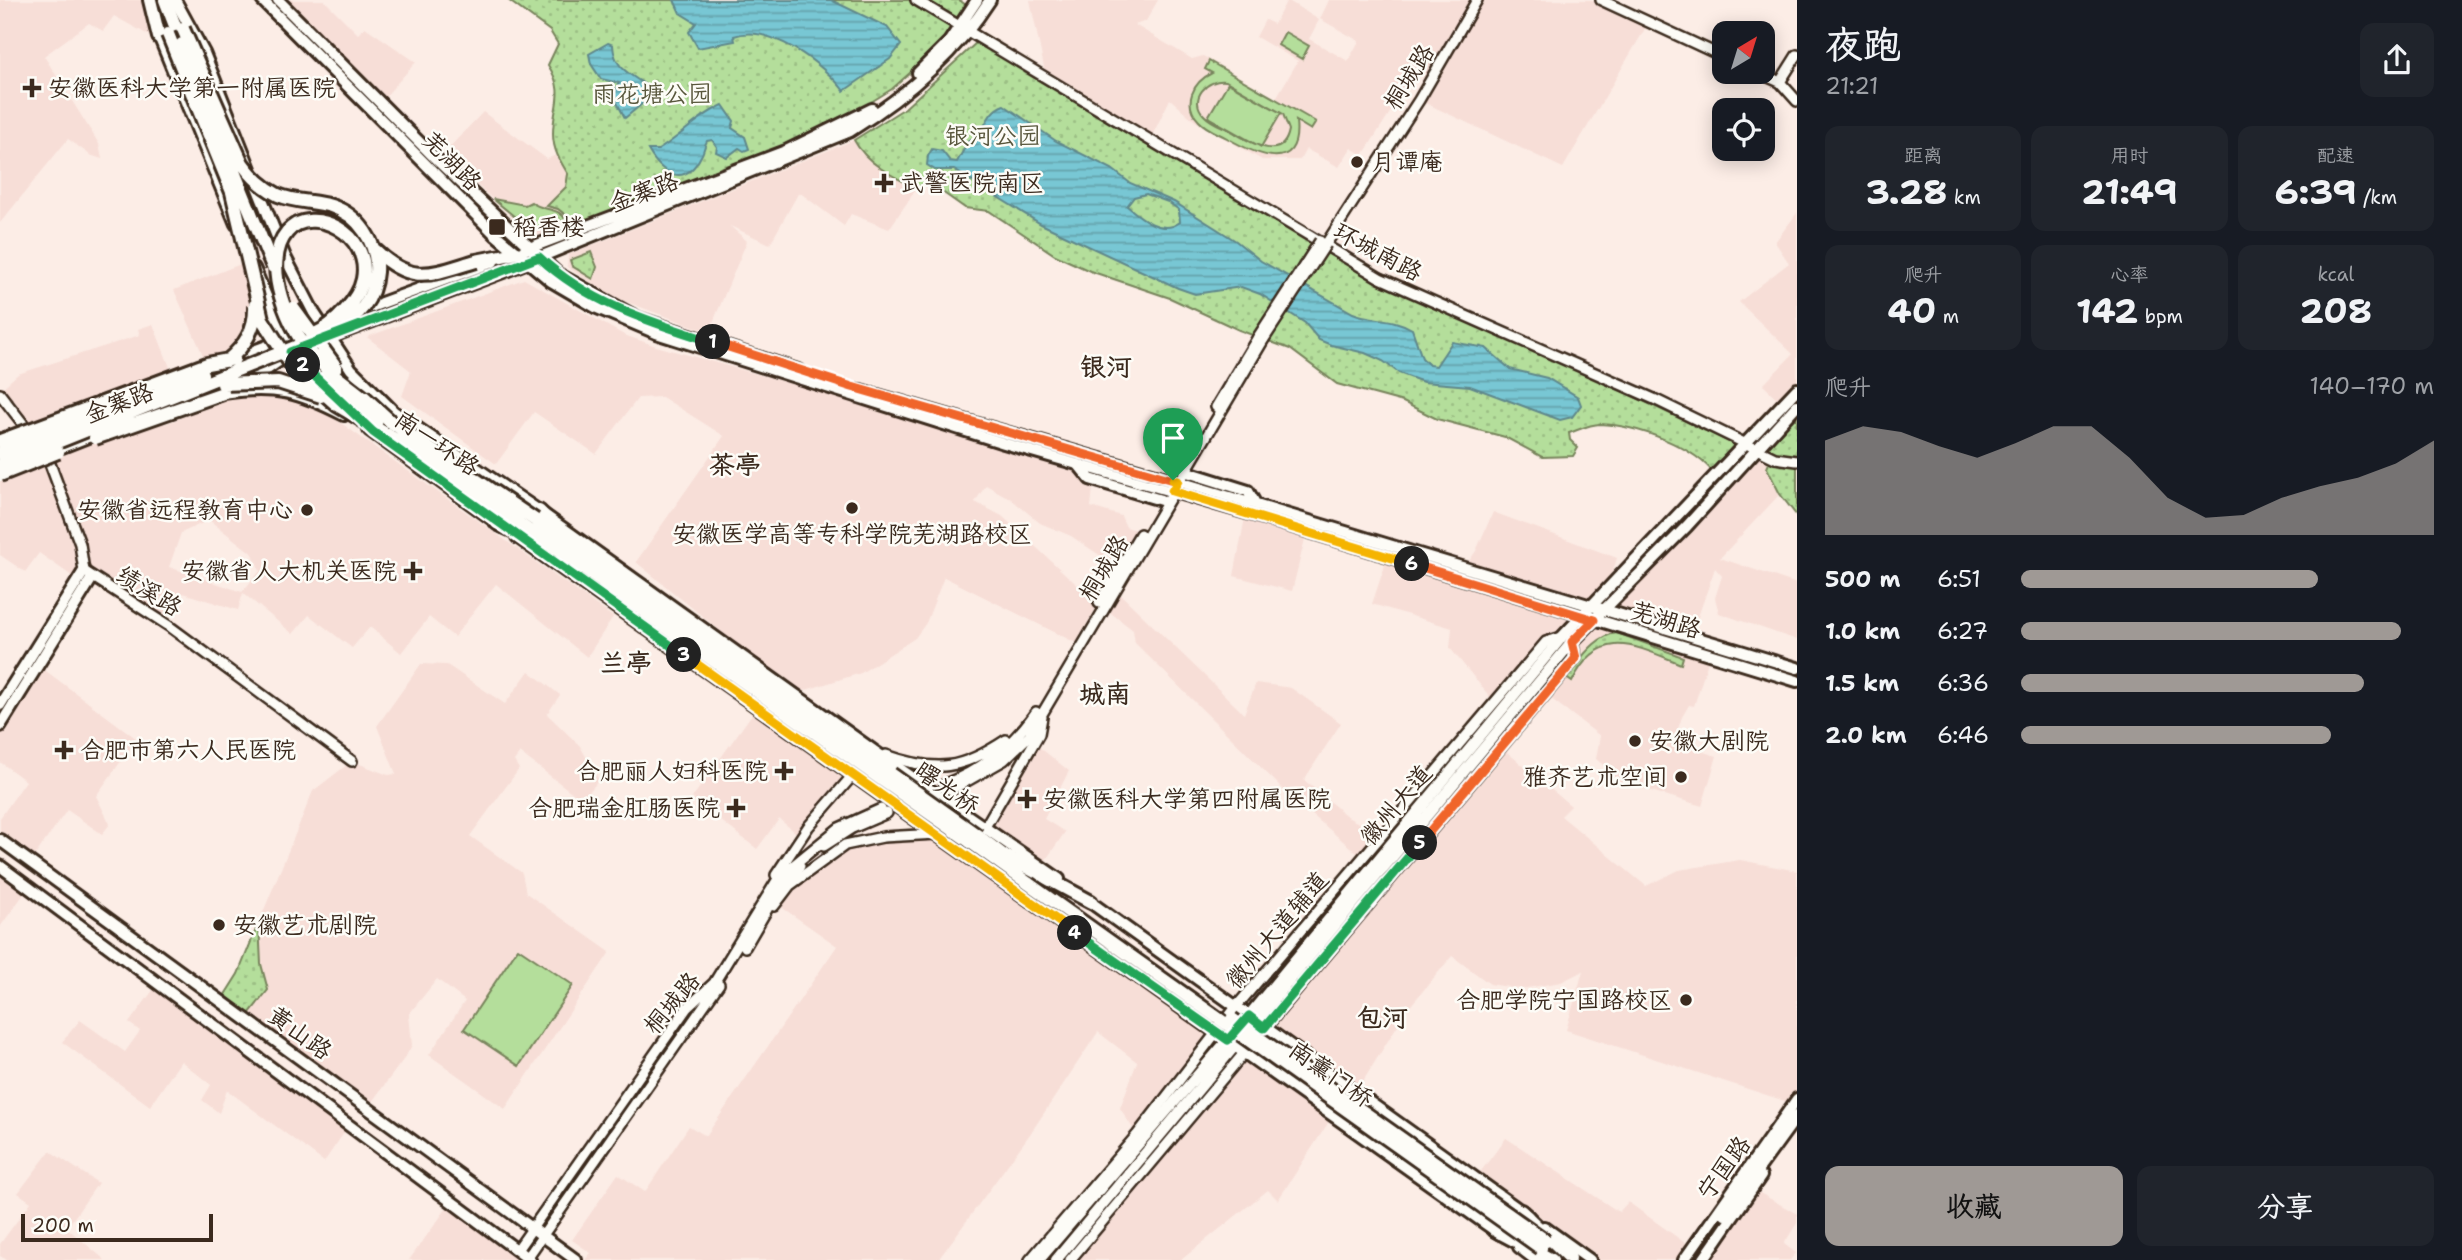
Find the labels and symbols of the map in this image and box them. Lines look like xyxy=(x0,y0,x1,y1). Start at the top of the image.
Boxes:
north arrow xyxy=(1712,21,1774,84)
street label: 桐城路 xyxy=(1376,38,1442,116)
place label: 安徽医科大学第一附属医院 xyxy=(48,72,336,104)
marker: 安徽医科大学第一附属医院 xyxy=(22,78,42,98)
park label: 雨花塘公园 xyxy=(592,78,712,110)
park label: 银河公园 xyxy=(945,120,1041,152)
street label: 芜湖路 xyxy=(415,124,489,198)
place label: 月谭庵 xyxy=(1371,146,1443,178)
marker: 月谭庵 xyxy=(1349,154,1365,170)
street label: 金寨路 xyxy=(605,164,683,220)
place label: 武警医院南区 xyxy=(900,167,1044,199)
marker: 武警医院南区 xyxy=(874,173,894,193)
place label: 稻香楼 xyxy=(513,211,585,243)
street label: 环城南路 xyxy=(1328,215,1428,289)
marker: 稻香楼 xyxy=(487,217,507,237)
pin: 1 xyxy=(696,324,730,360)
pin: 2 xyxy=(286,348,320,382)
district label: 银河 xyxy=(1080,349,1132,384)
street label: 金寨路 xyxy=(80,375,158,431)
street label: 南一环路 xyxy=(388,403,486,483)
pin xyxy=(1143,408,1203,480)
district label: 茶亭 xyxy=(709,447,761,482)
place label: 安徽省远程教育中心 xyxy=(77,494,293,526)
marker: 安徽医学高等专科学院芜湖路校区 xyxy=(844,500,860,516)
marker: 安徽省远程教育中心 xyxy=(299,502,315,518)
place label: 安徽医学高等专科学院芜湖路校区 xyxy=(672,518,1032,550)
street label: 桐城路 xyxy=(1072,529,1136,607)
pin: 6 xyxy=(1394,546,1430,582)
place label: 安徽省人大机关医院 xyxy=(181,555,397,587)
street label: 绩溪路 xyxy=(110,558,188,624)
marker: 安徽省人大机关医院 xyxy=(403,561,423,581)
street label: 芜湖路 xyxy=(1627,594,1705,646)
pin: 3 xyxy=(666,638,702,672)
district label: 兰亭 xyxy=(600,645,652,680)
district label: 城南 xyxy=(1079,676,1131,711)
place label: 安徽大剧院 xyxy=(1649,725,1769,757)
marker: 安徽大剧院 xyxy=(1627,733,1643,749)
place label: 合肥市第六人民医院 xyxy=(80,734,296,766)
marker: 合肥市第六人民医院 xyxy=(54,740,74,760)
street label: 曙光桥 xyxy=(908,754,986,822)
place label: 合肥丽人妇科医院 xyxy=(576,755,768,787)
street label: 徽州大道 xyxy=(1353,758,1439,852)
marker: 合肥丽人妇科医院 xyxy=(774,761,794,781)
place label: 雅齐艺术空间 xyxy=(1523,761,1667,793)
marker: 雅齐艺术空间 xyxy=(1673,769,1689,785)
place label: 安徽医科大学第四附属医院 xyxy=(1043,783,1331,815)
marker: 安徽医科大学第四附属医院 xyxy=(1017,789,1037,809)
place label: 合肥瑞金肛肠医院 xyxy=(528,792,720,824)
marker: 合肥瑞金肛肠医院 xyxy=(726,798,746,818)
pin: 5 xyxy=(1402,826,1438,860)
street label: 徽州大道辅道 xyxy=(1218,865,1336,995)
place label: 安徽艺术剧院 xyxy=(233,909,377,941)
pin: 4 xyxy=(1058,916,1092,950)
marker: 安徽艺术剧院 xyxy=(211,917,227,933)
street label: 桐城路 xyxy=(637,965,707,1041)
place label: 合肥学院宁国路校区 xyxy=(1456,984,1672,1016)
marker: 合肥学院宁国路校区 xyxy=(1678,992,1694,1008)
street label: 黄山路 xyxy=(261,999,339,1067)
district label: 包河 xyxy=(1356,1000,1408,1035)
street label: 南薰门桥 xyxy=(1283,1033,1379,1115)
street label: 宁国路 xyxy=(1690,1129,1758,1207)
scale bar xyxy=(21,1211,214,1243)

